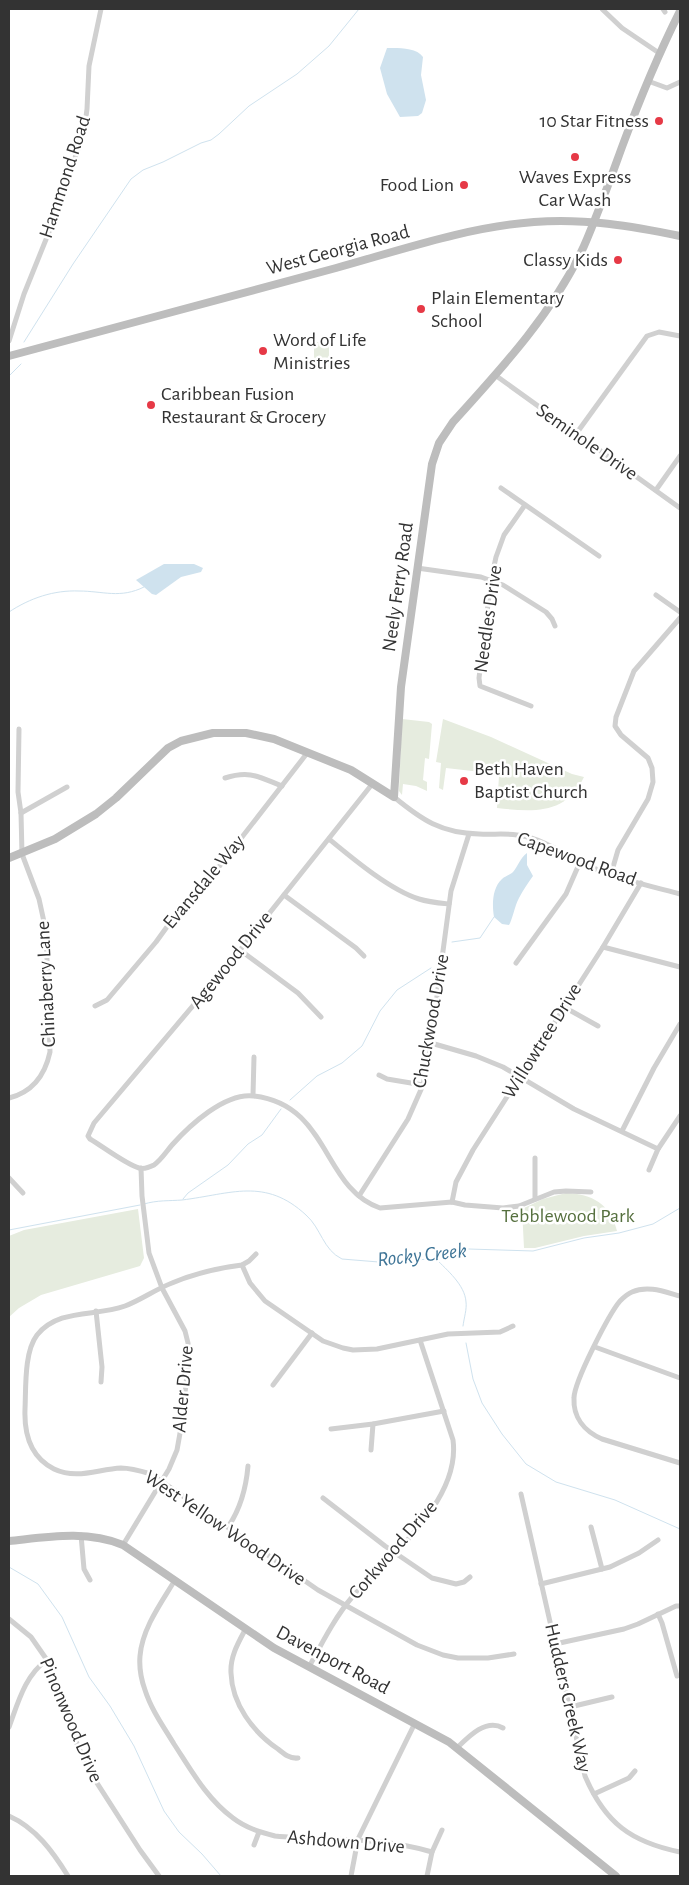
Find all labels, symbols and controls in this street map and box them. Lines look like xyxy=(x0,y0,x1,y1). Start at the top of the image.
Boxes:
place label: 10 Star Fitness xyxy=(539,111,649,131)
street label: Hammond Road xyxy=(36,113,94,241)
marker: 10 Star Fitness xyxy=(653,115,665,127)
marker: Waves Express Car Wash xyxy=(569,151,581,163)
place label: Waves Express Car Wash xyxy=(519,167,631,210)
place label: Food Lion xyxy=(380,175,454,195)
marker: Food Lion xyxy=(458,179,470,191)
street label: West Georgia Road xyxy=(264,221,412,279)
place label: Classy Kids xyxy=(523,250,608,270)
marker: Classy Kids xyxy=(612,254,624,266)
place label: Plain Elementary School xyxy=(431,288,564,331)
marker: Plain Elementary School xyxy=(415,303,427,315)
place label: Word of Life Ministries xyxy=(273,330,367,373)
marker: Word of Life Ministries xyxy=(257,345,269,357)
place label: Caribbean Fusion Restaurant & Grocery xyxy=(161,384,327,427)
marker: Caribbean Fusion Restaurant & Grocery xyxy=(145,399,157,411)
street label: Seminole Drive xyxy=(533,400,641,484)
street label: Neely Ferry Road xyxy=(379,521,417,653)
street label: Needles Drive xyxy=(471,564,505,674)
place label: Beth Haven Baptist Church xyxy=(474,759,588,802)
marker: Beth Haven Baptist Church xyxy=(458,775,470,787)
street label: Capewood Road xyxy=(515,828,639,890)
street label: Evansdale Way xyxy=(159,831,249,933)
street label: Agewood Drive xyxy=(186,908,276,1012)
street label: Chinaberry Lane xyxy=(33,920,59,1048)
street label: Chuckwood Drive xyxy=(409,952,453,1090)
street label: Willowtree Drive xyxy=(499,980,585,1102)
park label: Tebblewood Park xyxy=(501,1206,635,1226)
water label: Rocky Creek xyxy=(376,1240,468,1270)
street label: Alder Drive xyxy=(169,1345,197,1433)
street label: West Yellow Wood Drive xyxy=(141,1467,309,1589)
street label: Corkwood Drive xyxy=(345,1497,441,1603)
street label: Davenport Road xyxy=(273,1622,393,1698)
street label: Hudders Creek Way xyxy=(541,1622,595,1775)
street label: Pinonwood Drive xyxy=(36,1655,106,1785)
street label: Ashdown Drive xyxy=(286,1827,406,1857)

